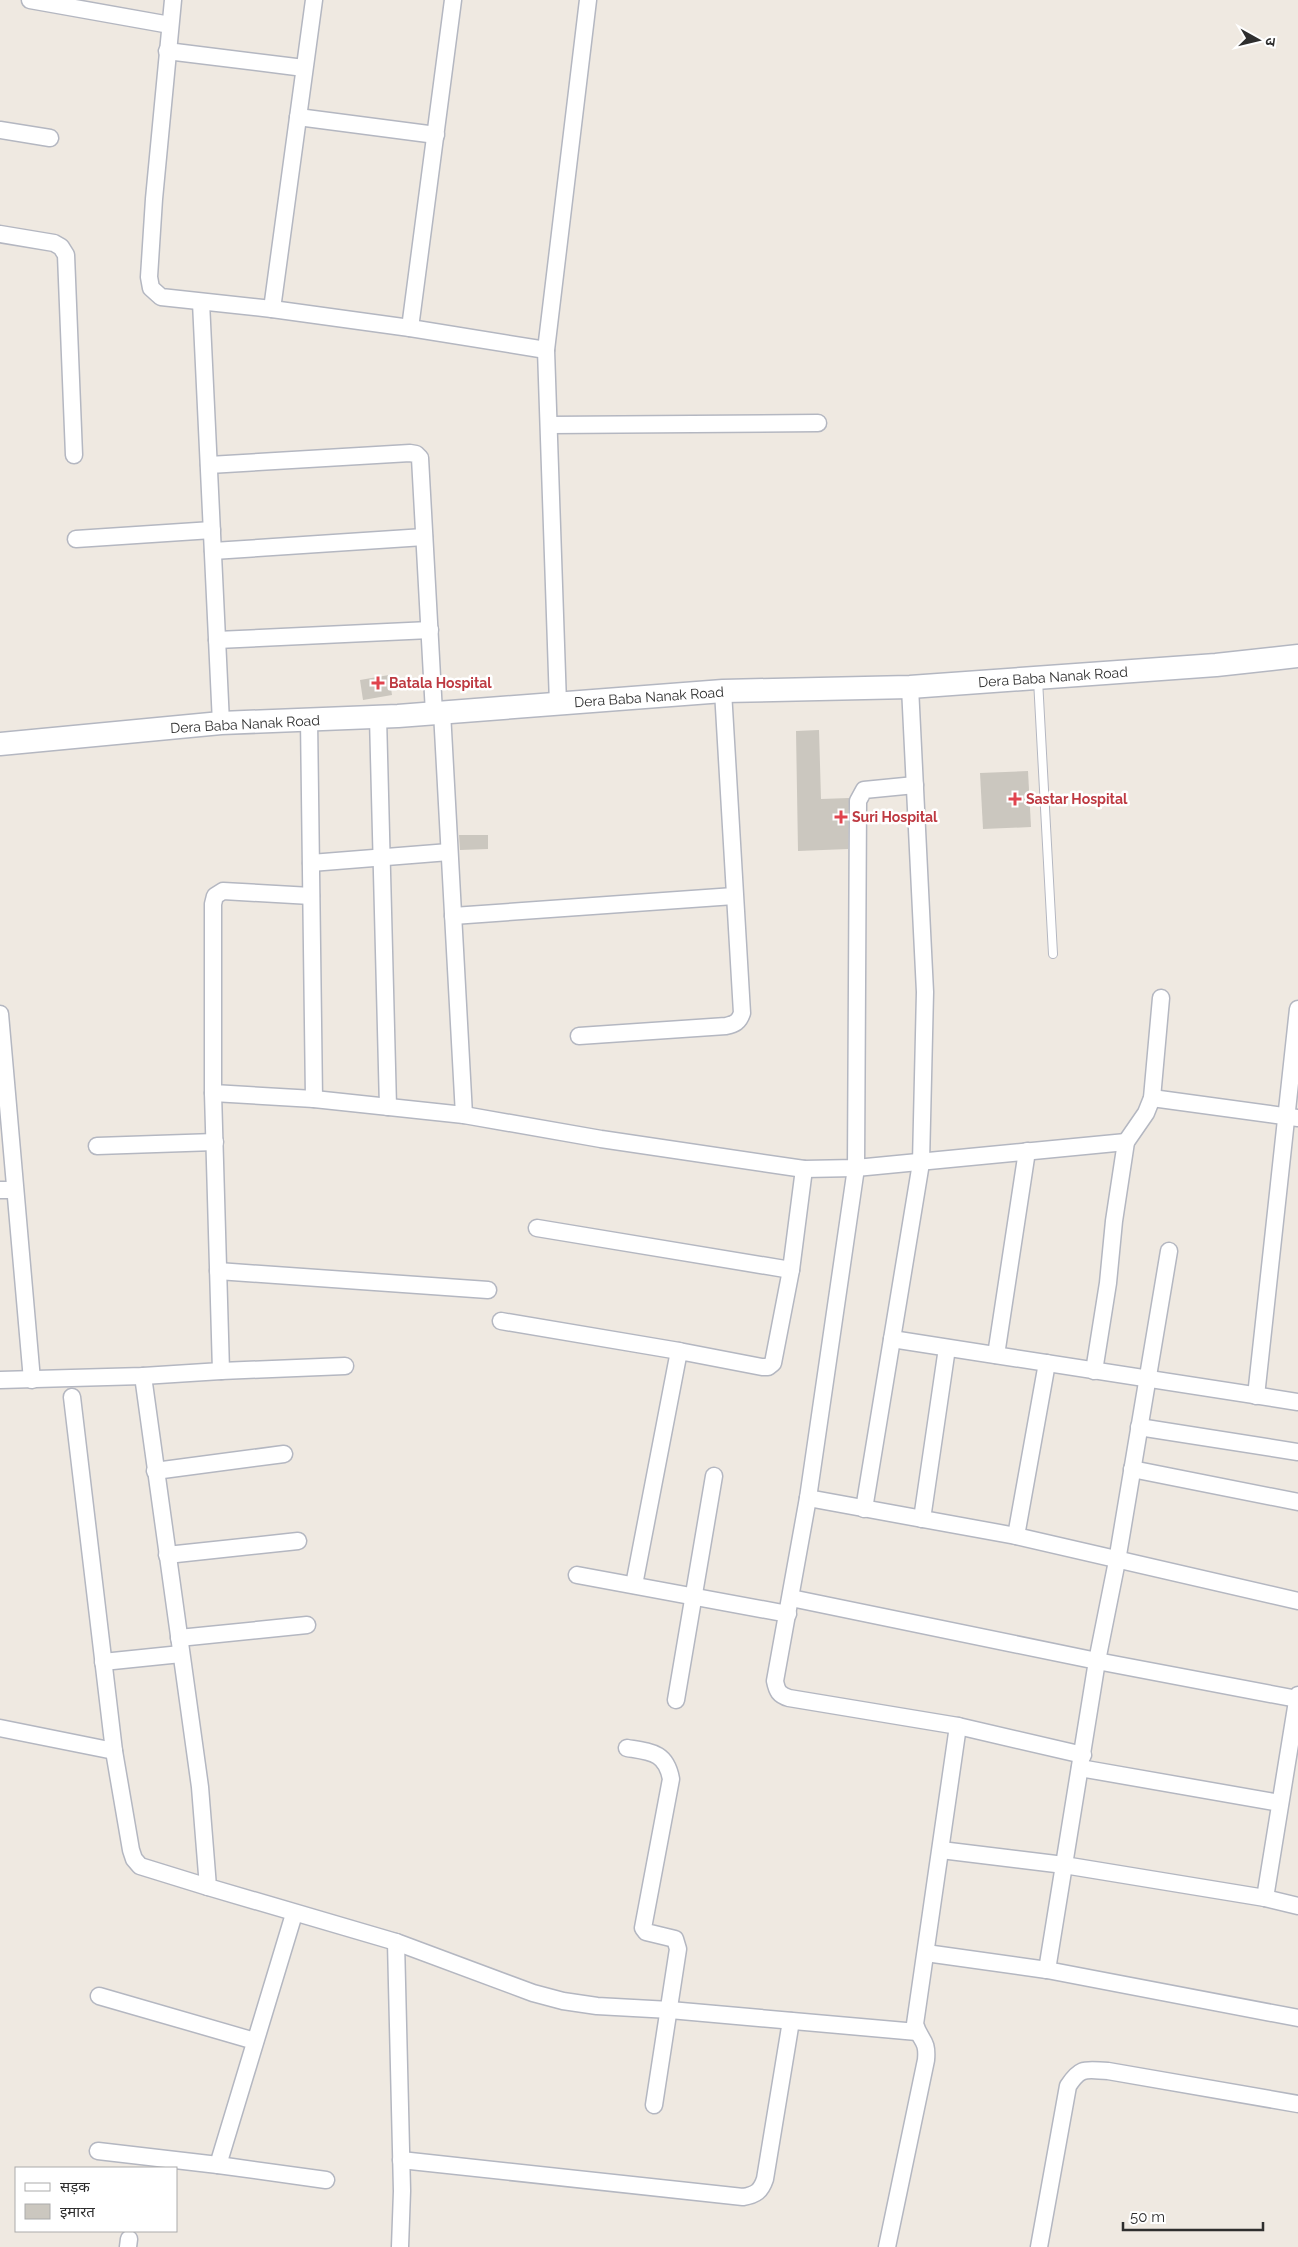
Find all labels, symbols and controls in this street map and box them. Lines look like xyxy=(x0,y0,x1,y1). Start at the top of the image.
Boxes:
north arrow xyxy=(1233,15,1283,65)
text: उ xyxy=(1262,37,1279,48)
street label: Dera Baba Nanak Road xyxy=(978,664,1128,690)
place label: Batala Hospital xyxy=(389,675,492,691)
marker: Batala Hospital xyxy=(371,676,385,690)
street label: Dera Baba Nanak Road xyxy=(574,684,724,710)
street label: Dera Baba Nanak Road xyxy=(170,712,320,736)
place label: Sastar Hospital xyxy=(1026,791,1128,807)
marker: Sastar Hospital xyxy=(1008,792,1022,806)
place label: Suri Hospital xyxy=(852,809,938,825)
marker: Suri Hospital xyxy=(834,810,848,824)
legend xyxy=(15,2167,178,2232)
text: सड़क xyxy=(60,2178,90,2196)
scale bar xyxy=(1123,2200,1263,2232)
text: इमारत xyxy=(60,2203,95,2221)
text: 50 m xyxy=(1130,2208,1165,2226)

